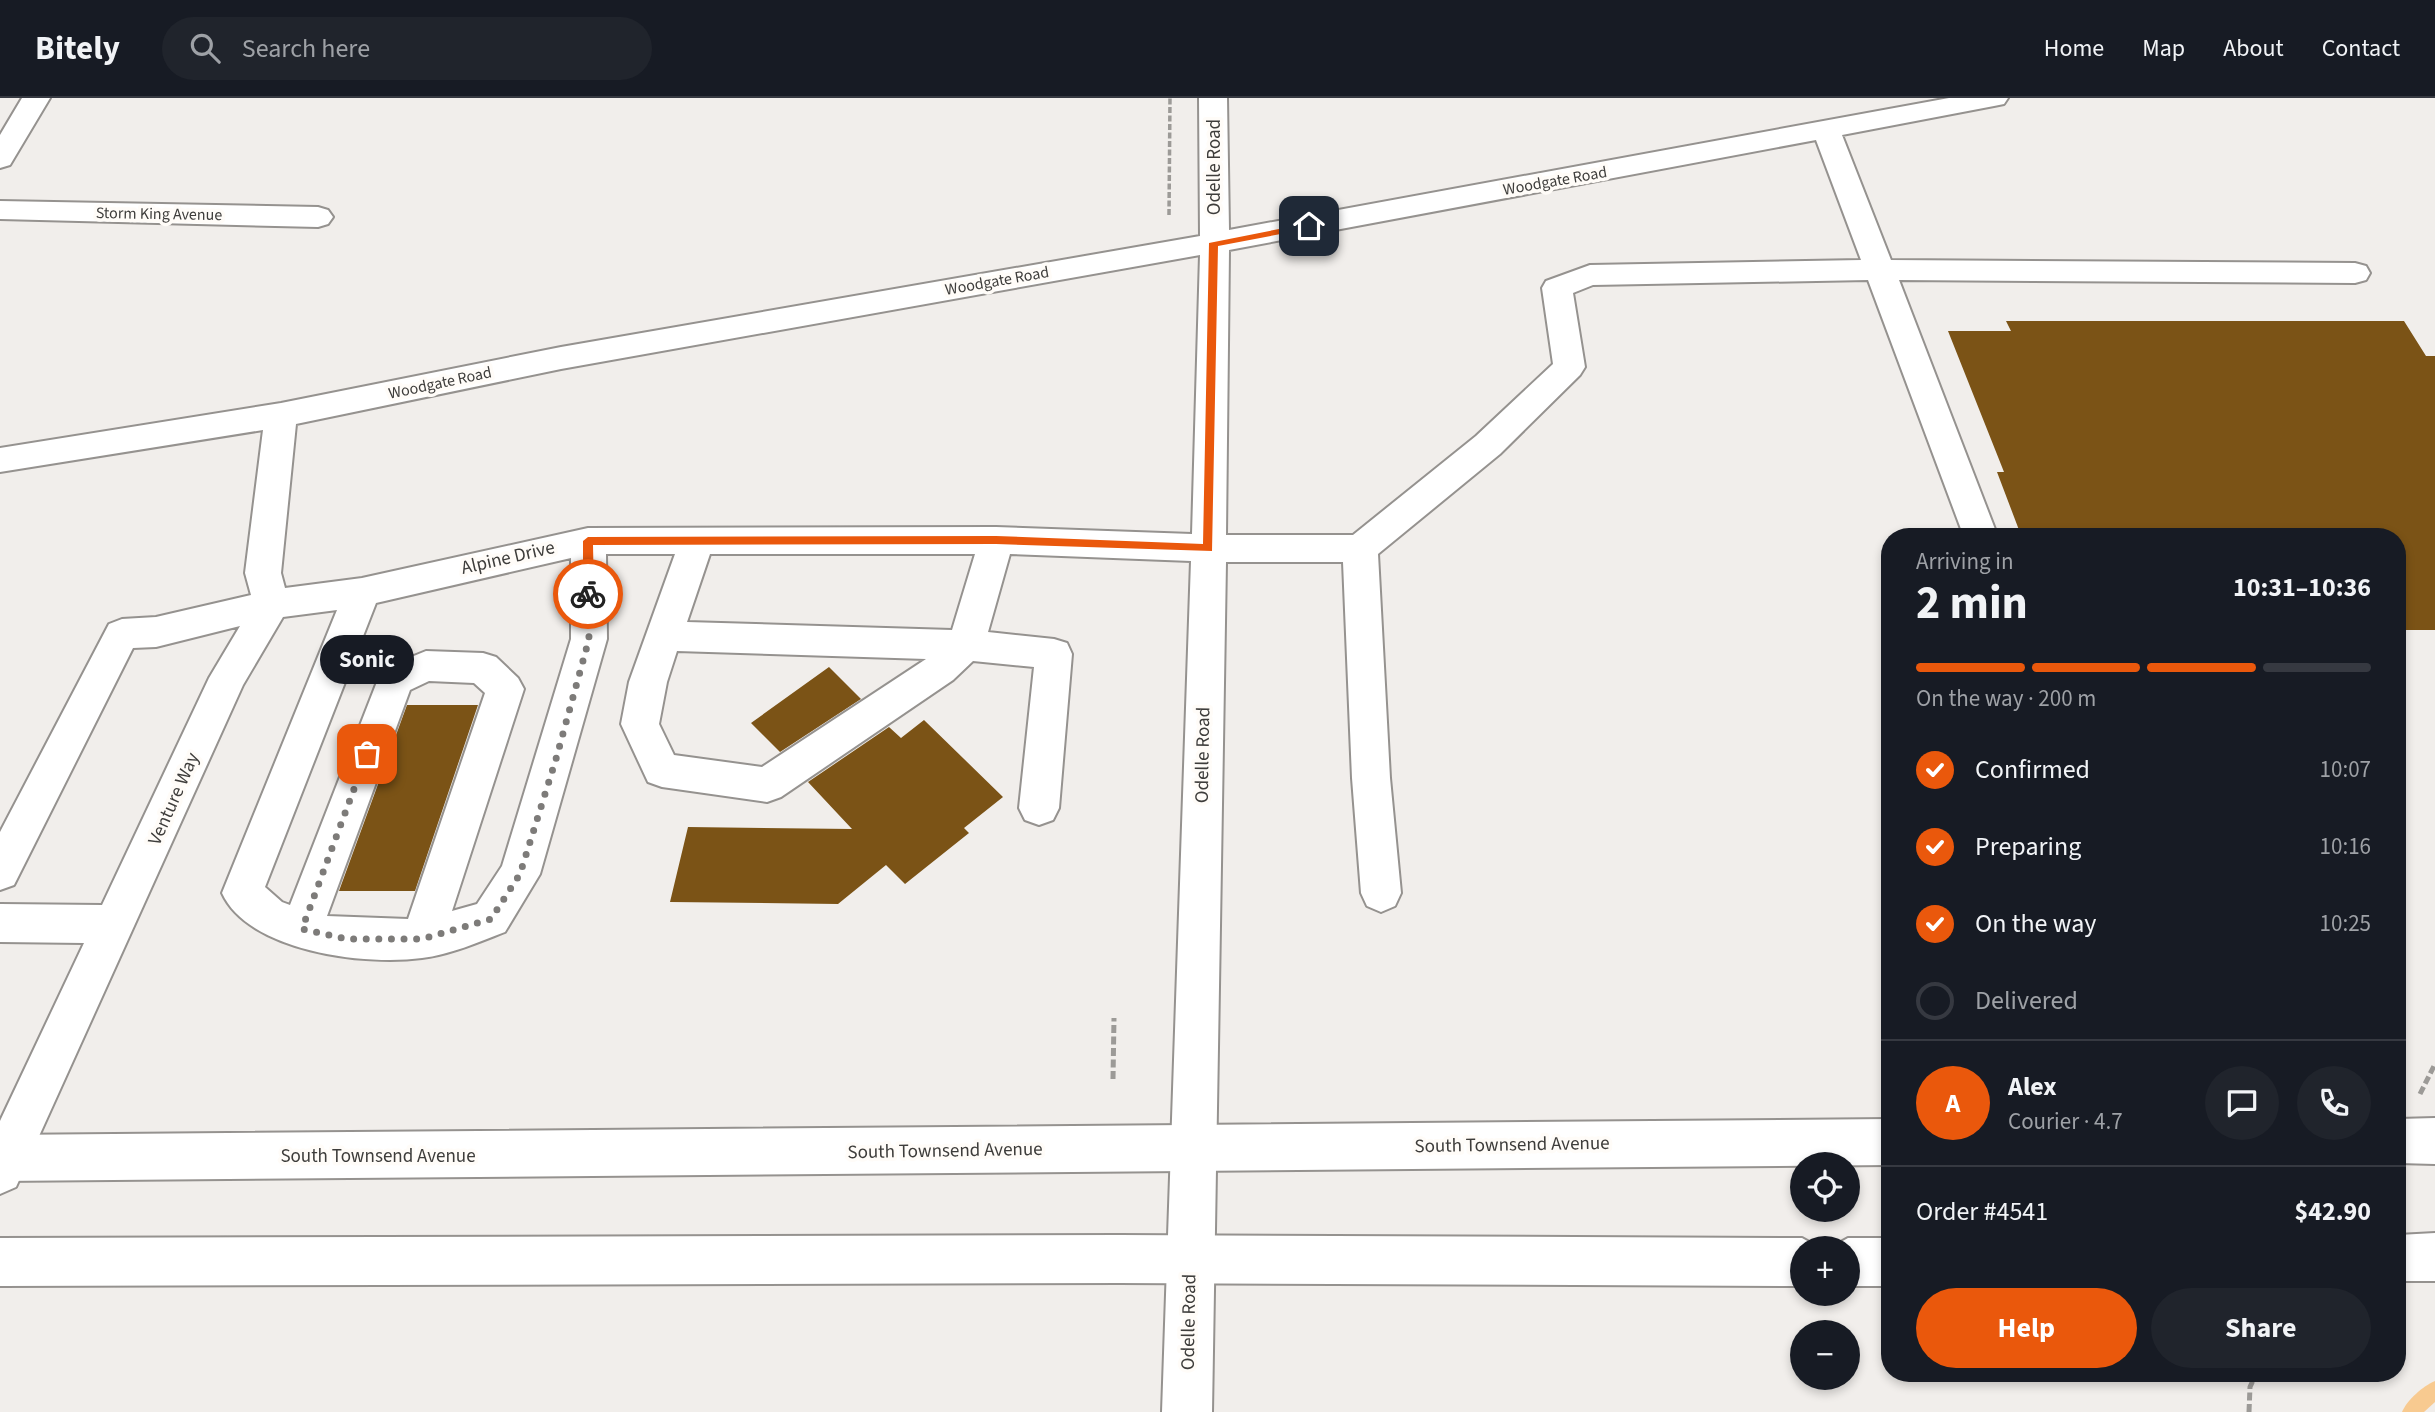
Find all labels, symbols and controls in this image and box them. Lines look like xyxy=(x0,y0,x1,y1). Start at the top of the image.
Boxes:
search box xyxy=(162,17,652,80)
text: Bitely xyxy=(35,25,120,72)
icon: search xyxy=(186,29,224,67)
text: Search here xyxy=(242,30,370,67)
text: Home xyxy=(2044,31,2104,66)
text: Map xyxy=(2142,31,2185,66)
text: About xyxy=(2223,31,2284,66)
text: Contact xyxy=(2322,31,2400,66)
street label: Odelle Road xyxy=(1201,119,1228,215)
street label: Woodgate Road xyxy=(1501,161,1609,201)
pin xyxy=(1279,196,1339,256)
street label: Storm King Avenue xyxy=(96,202,223,226)
icon: home xyxy=(1290,207,1328,245)
street label: Woodgate Road xyxy=(943,261,1051,301)
street label: Woodgate Road xyxy=(386,361,494,405)
street label: Alpine Drive xyxy=(459,534,557,582)
text: Arriving in xyxy=(1916,545,2014,578)
courier xyxy=(553,559,623,629)
text: 10:31–10:36 xyxy=(2233,569,2371,606)
text: 2 min xyxy=(1916,571,2028,636)
icon: bike xyxy=(569,575,607,613)
callout: Sonic xyxy=(320,635,414,684)
text: Sonic xyxy=(339,643,395,676)
text: On the way · 200 m xyxy=(1916,682,2096,715)
street label: Odelle Road xyxy=(1189,707,1217,803)
pin xyxy=(337,724,397,784)
icon: bag xyxy=(348,735,386,773)
street label: Venture Way xyxy=(142,748,206,850)
icon: check xyxy=(1916,751,1954,789)
text: Confirmed xyxy=(1975,751,2090,788)
text: 10:07 xyxy=(2320,753,2371,786)
icon: check xyxy=(1916,828,1954,866)
text: Preparing xyxy=(1975,828,2081,865)
text: 10:16 xyxy=(2320,830,2371,863)
icon: check xyxy=(1916,905,1954,943)
text: On the way xyxy=(1975,905,2096,942)
text: 10:25 xyxy=(2320,907,2371,940)
text: Delivered xyxy=(1975,982,2078,1019)
button: chat xyxy=(2205,1066,2279,1140)
button: phone xyxy=(2297,1066,2371,1140)
text: Alex xyxy=(2008,1068,2057,1105)
text: A xyxy=(1946,1085,1960,1122)
text: Courier · 4.7 xyxy=(2008,1105,2123,1138)
street label: South Townsend Avenue xyxy=(1414,1130,1610,1160)
street label: South Townsend Avenue xyxy=(847,1136,1043,1166)
street label: South Townsend Avenue xyxy=(280,1143,476,1170)
map controls xyxy=(1790,1152,1860,1390)
button: locate xyxy=(1790,1152,1860,1222)
text: Order #4541 xyxy=(1916,1193,2048,1230)
text: $42.90 xyxy=(2295,1193,2371,1230)
button: + xyxy=(1790,1236,1860,1306)
street label: Odelle Road xyxy=(1175,1274,1203,1370)
button: Help xyxy=(1916,1288,2137,1368)
button: Share xyxy=(2151,1288,2371,1368)
button: − xyxy=(1790,1320,1860,1390)

